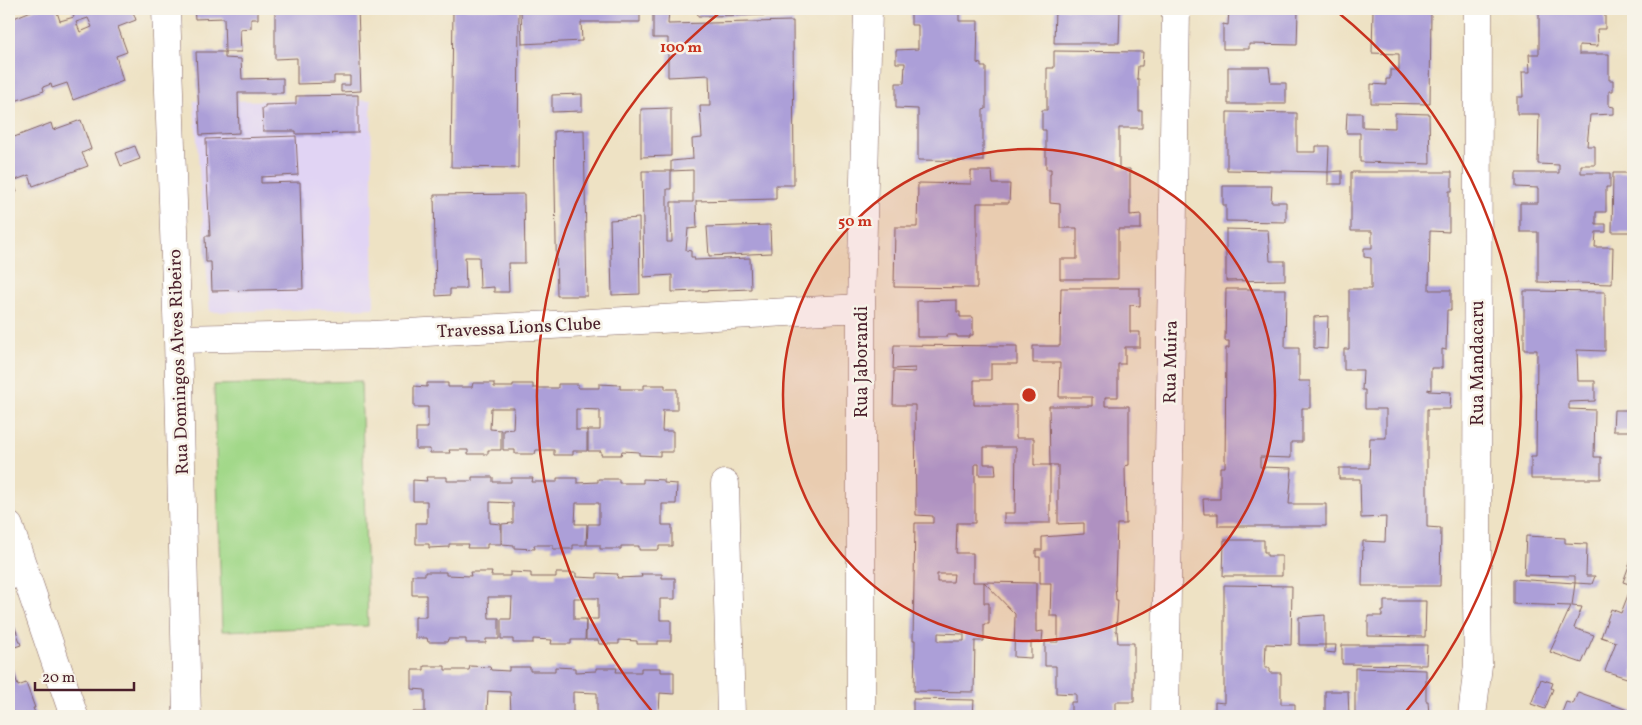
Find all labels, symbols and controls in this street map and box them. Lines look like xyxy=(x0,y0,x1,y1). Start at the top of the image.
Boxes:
text: 100 m xyxy=(660,38,703,59)
text: 50 m xyxy=(838,212,872,233)
street label: Rua Domingos Alves Ribeiro xyxy=(163,249,196,475)
street label: Rua Mandacaru xyxy=(1466,300,1491,426)
street label: Rua Jaborandi xyxy=(850,306,875,418)
street label: Travessa Lions Clube xyxy=(436,312,602,345)
street label: Rua Muira xyxy=(1158,320,1185,404)
centre of rings xyxy=(1020,386,1038,404)
scale bar xyxy=(35,660,134,692)
text: 20 m xyxy=(42,668,75,689)

